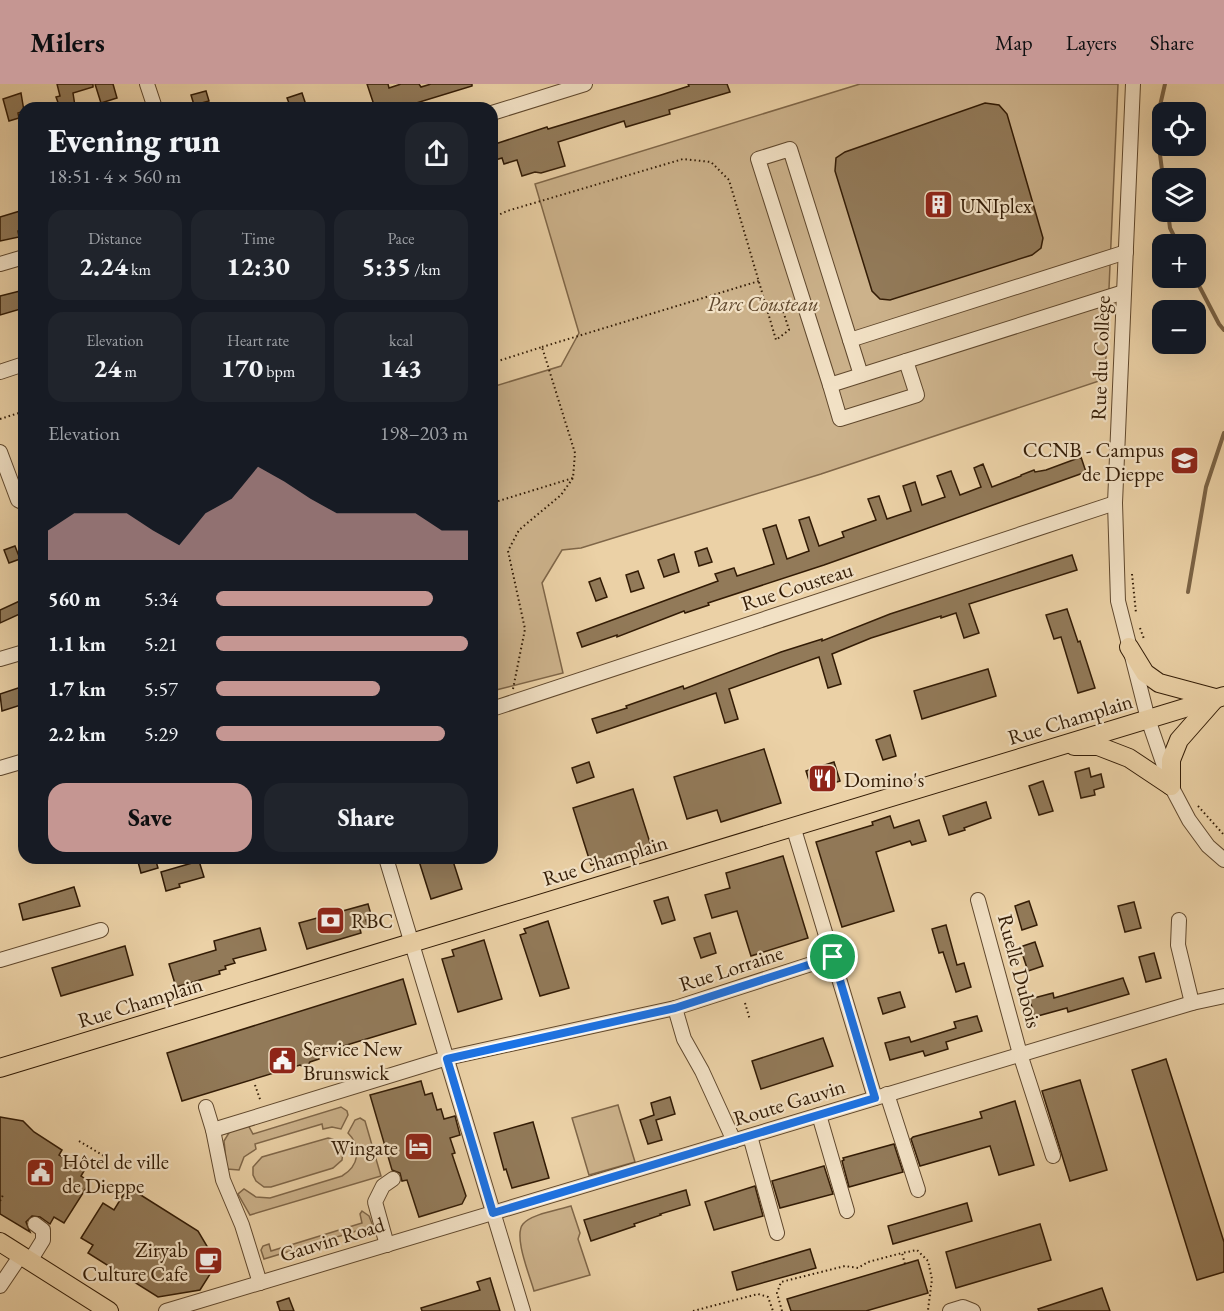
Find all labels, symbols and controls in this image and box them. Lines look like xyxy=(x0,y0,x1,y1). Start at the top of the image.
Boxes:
text: Milers xyxy=(30,24,105,60)
text: Map xyxy=(995,29,1033,56)
text: Layers xyxy=(1066,29,1117,56)
text: Share xyxy=(1150,29,1194,56)
map controls xyxy=(1152,102,1206,354)
button: locate xyxy=(1152,102,1206,156)
text: Evening run xyxy=(48,119,220,162)
button: share xyxy=(405,122,468,185)
text: 18:51 · 4 × 560 m xyxy=(48,163,181,189)
button: layers xyxy=(1152,168,1206,222)
building icon: UNIplex xyxy=(923,189,955,221)
place label: UNIplex xyxy=(960,192,1032,219)
text: Distance xyxy=(88,228,142,249)
text: Time xyxy=(241,228,275,249)
text: Pace xyxy=(388,228,414,249)
button: + xyxy=(1152,234,1206,288)
text: 2.24 xyxy=(79,249,128,283)
text: 12:30 xyxy=(226,249,290,283)
text: 5:35 xyxy=(361,249,411,283)
text: km xyxy=(128,259,151,280)
text: /km xyxy=(411,259,441,280)
park label: Parc Cousteau xyxy=(707,290,819,317)
street label: Rue du Collège xyxy=(1084,295,1116,421)
button: − xyxy=(1152,300,1206,354)
text: Elevation xyxy=(86,330,144,351)
text: Heart rate xyxy=(227,330,289,351)
text: kcal xyxy=(389,330,413,351)
text: 24 xyxy=(93,351,121,385)
text: 170 xyxy=(221,351,263,385)
text: 143 xyxy=(380,351,422,385)
text: m xyxy=(121,361,137,382)
text: bpm xyxy=(263,361,295,382)
text: Elevation xyxy=(48,420,120,446)
text: 198–203 m xyxy=(380,420,468,446)
place label: CCNB - Campus de Dieppe xyxy=(1023,436,1164,487)
school or university icon: CCNB - Campus de Dieppe xyxy=(1169,445,1201,477)
street label: Rue Cousteau xyxy=(738,555,856,617)
text: 560 m xyxy=(48,586,101,612)
text: 5:34 xyxy=(144,586,178,612)
text: 1.1 km xyxy=(48,631,106,657)
text: 5:21 xyxy=(144,631,178,657)
text: 1.7 km xyxy=(48,676,106,702)
text: 5:57 xyxy=(144,676,178,702)
street label: Rue Champlain xyxy=(1004,687,1136,751)
text: 2.2 km xyxy=(48,721,106,747)
text: 5:29 xyxy=(144,721,178,747)
restaurant icon: Domino's xyxy=(807,763,839,795)
place label: Domino's xyxy=(844,766,924,793)
button: Save xyxy=(48,783,252,852)
button: Share xyxy=(264,783,468,852)
street label: Rue Champlain xyxy=(539,828,671,892)
bank icon: RBC xyxy=(314,904,346,936)
place label: RBC xyxy=(351,907,393,934)
street label: Ruelle Dubois xyxy=(992,911,1048,1031)
pin xyxy=(807,931,858,982)
street label: Rue Lorraine xyxy=(676,938,786,998)
icon: arrive xyxy=(816,940,849,973)
street label: Rue Champlain xyxy=(74,970,206,1034)
place label: Service New Brunswick xyxy=(303,1035,403,1086)
public building icon: Service New Brunswick xyxy=(266,1044,298,1076)
street label: Route Gauvin xyxy=(730,1072,848,1132)
hotel icon: Wingate xyxy=(403,1131,435,1163)
place label: Wingate xyxy=(331,1134,398,1161)
place label: Hôtel de ville de Dieppe xyxy=(62,1148,169,1199)
public building icon: Hôtel de ville de Dieppe xyxy=(25,1157,57,1189)
street label: Gauvin Road xyxy=(276,1210,388,1268)
place label: Ziryab Culture Cafe xyxy=(82,1236,188,1287)
cafe icon: Ziryab Culture Cafe xyxy=(193,1245,225,1277)

